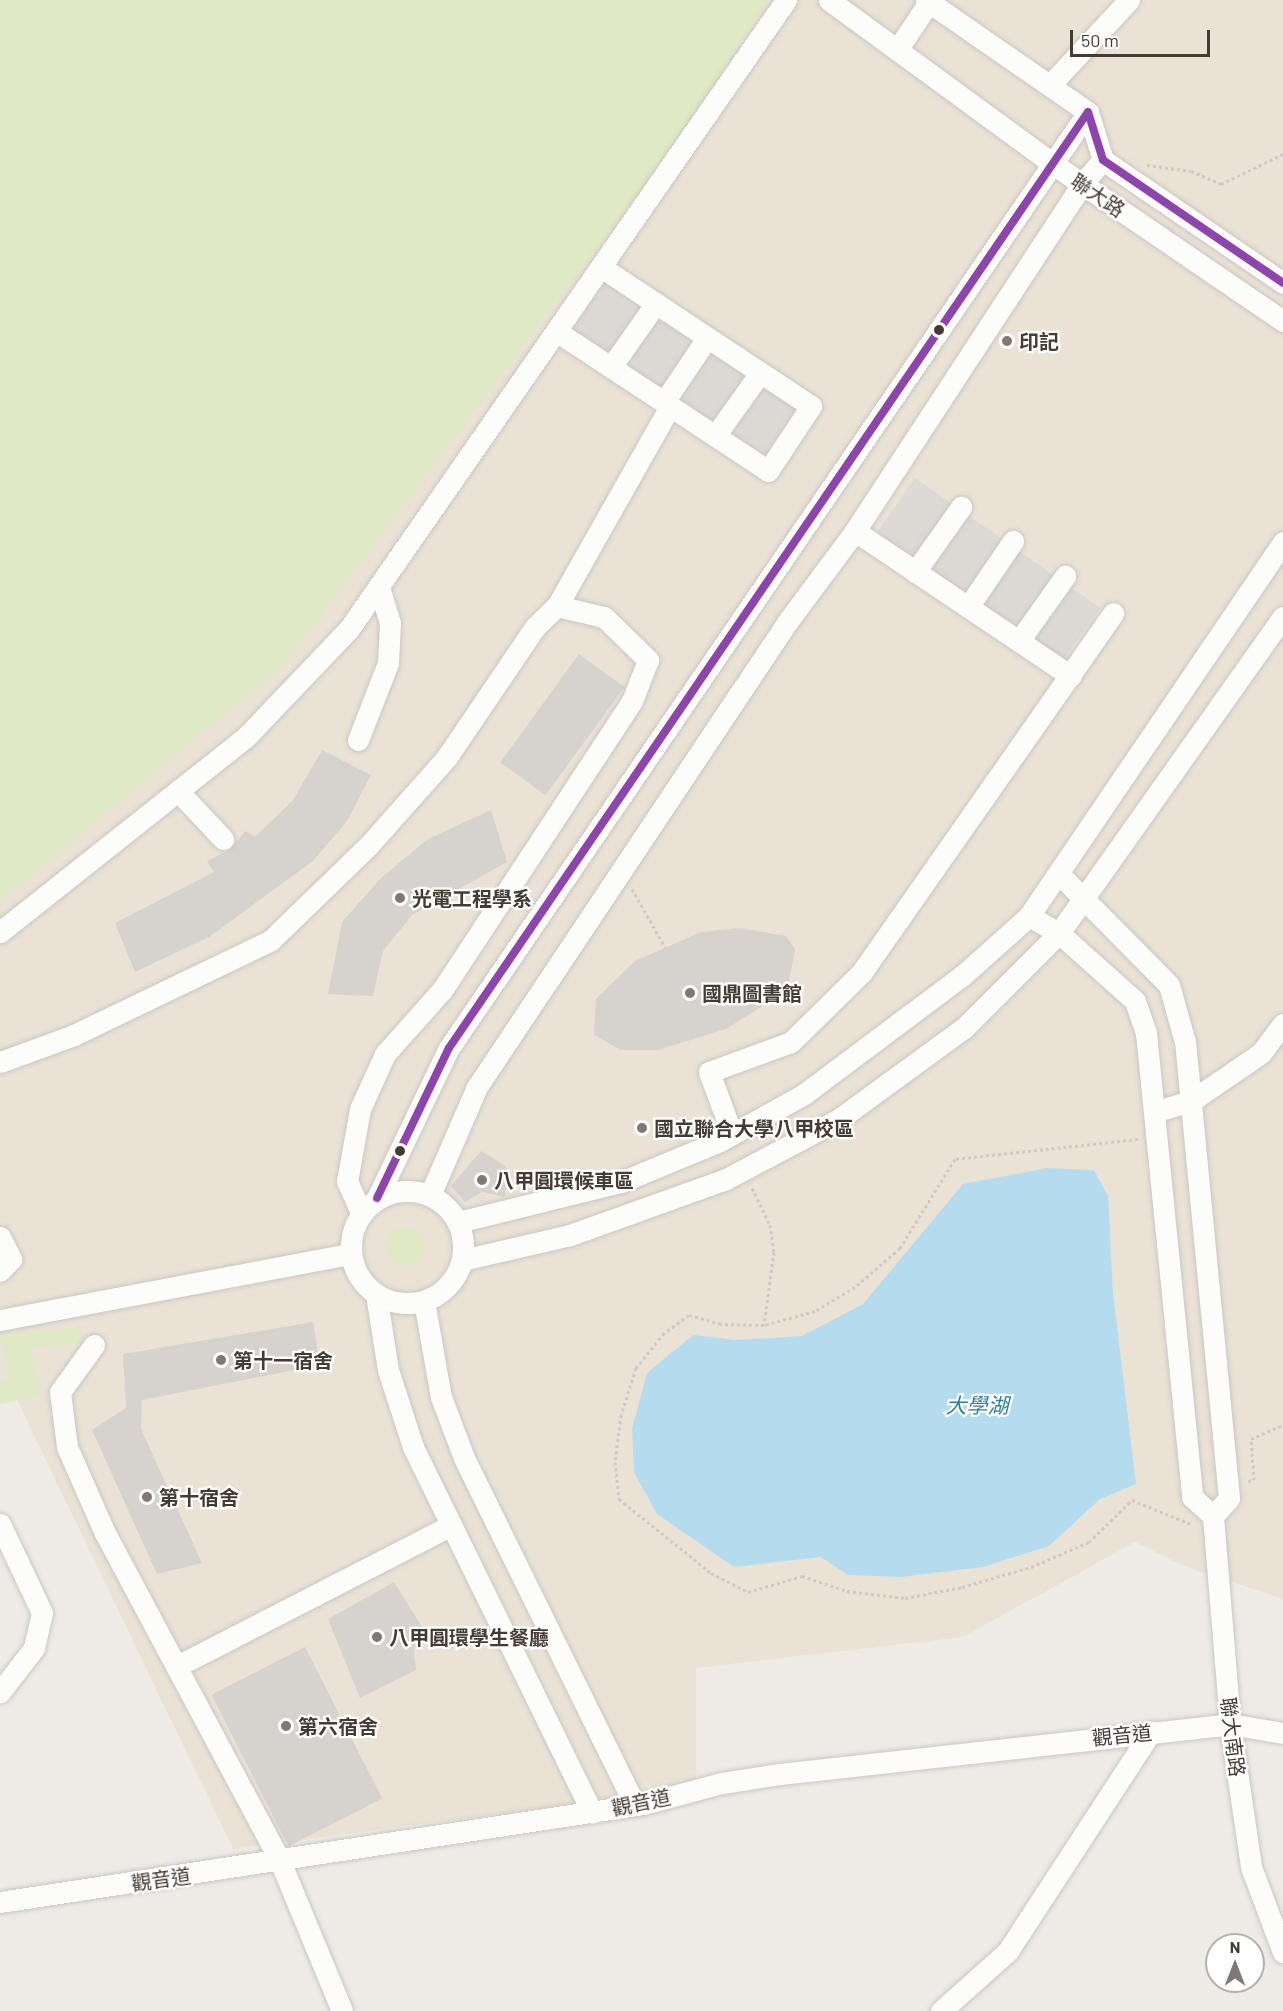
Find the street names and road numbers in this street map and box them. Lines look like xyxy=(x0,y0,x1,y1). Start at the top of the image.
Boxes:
street label: 聯大路 xyxy=(1066,168,1130,222)
street label: 聯大南路 xyxy=(1216,1696,1250,1778)
street label: 觀音道 xyxy=(1091,1720,1153,1750)
street label: 觀音道 xyxy=(609,1784,673,1820)
street label: 觀音道 xyxy=(130,1863,192,1895)

